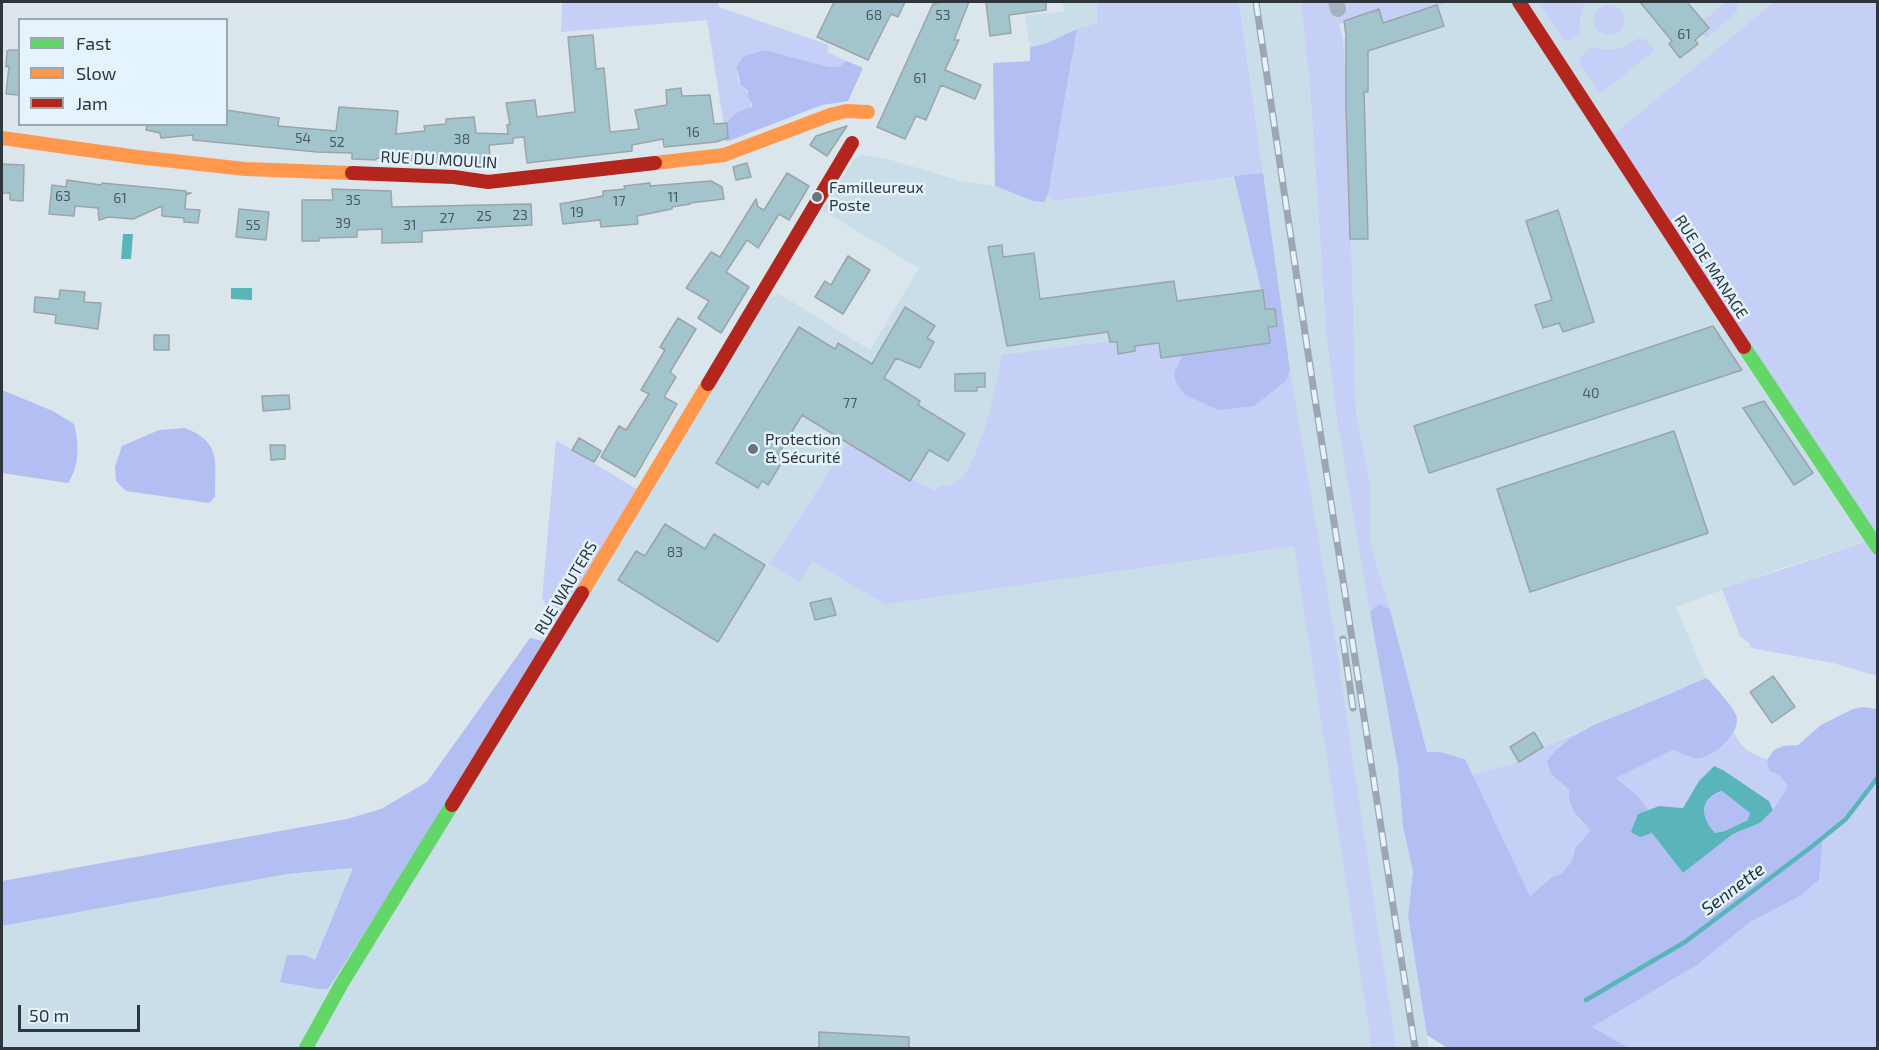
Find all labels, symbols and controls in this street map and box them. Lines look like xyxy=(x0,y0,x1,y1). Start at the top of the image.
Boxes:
house number: 68 xyxy=(866,7,882,23)
house number: 53 xyxy=(935,7,951,23)
legend xyxy=(18,18,228,126)
house number: 61 xyxy=(1677,26,1691,42)
text: Fast xyxy=(76,32,111,54)
text: Slow xyxy=(76,62,116,84)
house number: 61 xyxy=(913,70,927,86)
text: Jam xyxy=(76,92,108,114)
house number: 16 xyxy=(686,124,700,140)
house number: 54 xyxy=(295,130,311,146)
house number: 38 xyxy=(454,131,470,147)
house number: 52 xyxy=(329,134,345,150)
street label: RUE DU MOULIN xyxy=(380,147,498,173)
place label: Familleureux Poste xyxy=(829,178,924,216)
house number: 63 xyxy=(55,188,71,204)
house number: 11 xyxy=(667,189,679,205)
house number: 61 xyxy=(113,190,127,206)
marker: Familleureux Poste xyxy=(810,190,824,204)
house number: 35 xyxy=(345,192,361,208)
house number: 17 xyxy=(613,193,625,209)
house number: 19 xyxy=(570,204,584,220)
house number: 23 xyxy=(512,207,528,223)
house number: 25 xyxy=(476,208,492,224)
house number: 27 xyxy=(439,210,455,226)
street label: RUE DE MANAGE xyxy=(1670,211,1752,323)
house number: 39 xyxy=(335,215,351,231)
house number: 55 xyxy=(245,217,261,233)
house number: 31 xyxy=(403,217,417,233)
house number: 40 xyxy=(1582,385,1600,401)
house number: 77 xyxy=(843,395,857,411)
place label: Protection & Sécurité xyxy=(765,430,841,468)
marker: Protection & Sécurité xyxy=(746,442,760,456)
street label: RUE WAUTERS xyxy=(531,538,601,638)
house number: 83 xyxy=(667,544,683,560)
water label: Sennette xyxy=(1697,858,1769,920)
scale bar xyxy=(21,993,142,1031)
text: 50 m xyxy=(29,1004,69,1026)

